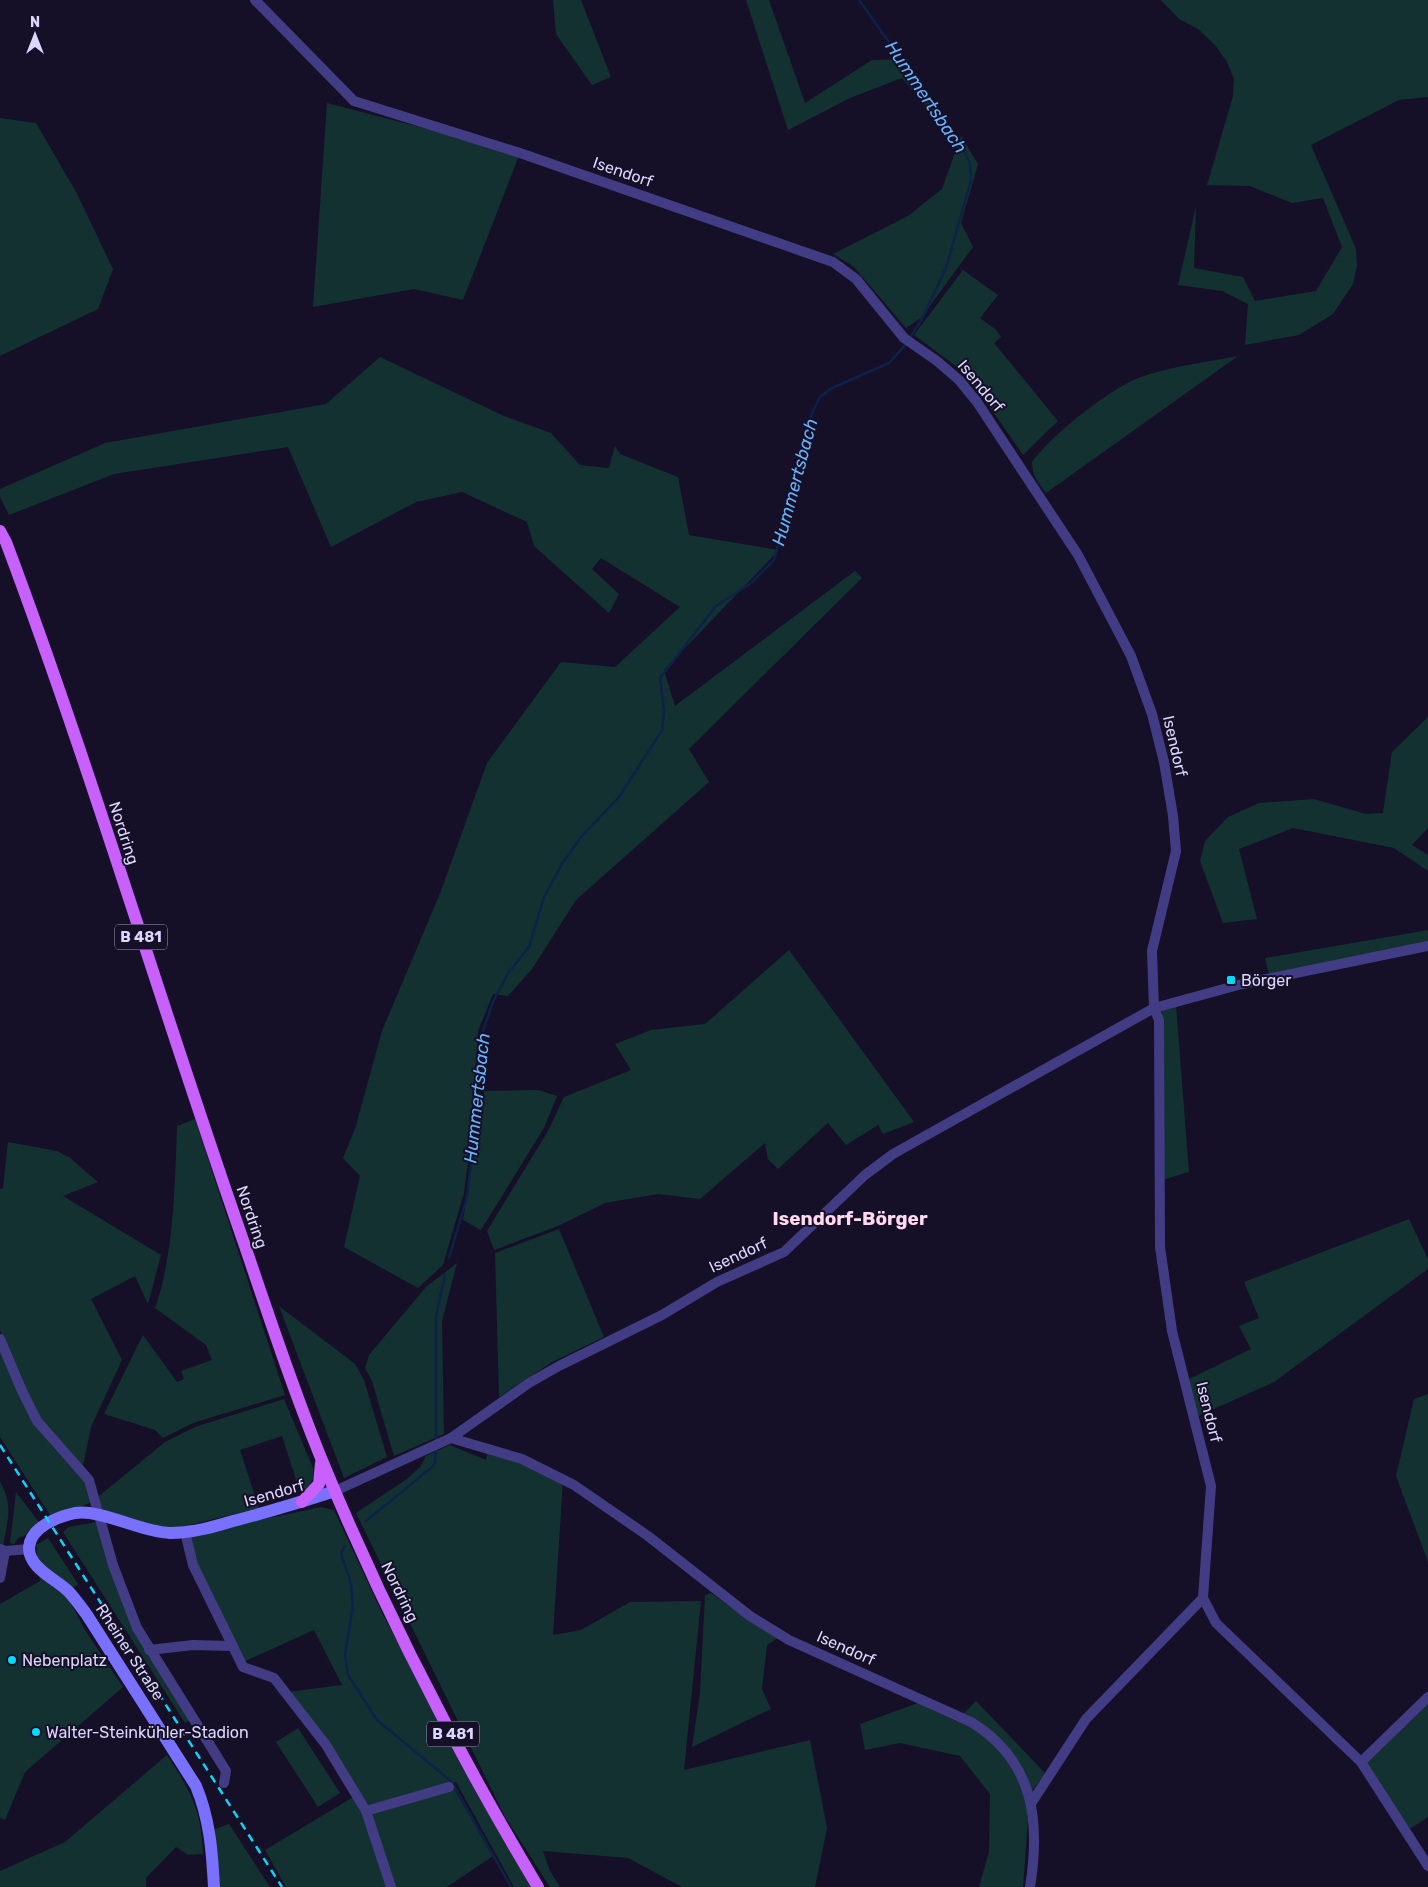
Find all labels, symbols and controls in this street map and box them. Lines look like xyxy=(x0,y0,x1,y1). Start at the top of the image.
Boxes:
north arrow xyxy=(10,10,60,60)
text: N xyxy=(30,14,40,31)
water label: Hummertsbach xyxy=(880,37,972,157)
street label: Isendorf xyxy=(591,153,656,191)
street label: Isendorf xyxy=(954,356,1009,417)
water label: Hummertsbach xyxy=(767,416,823,548)
street label: Isendorf xyxy=(1159,714,1191,779)
street label: Nordring xyxy=(105,799,143,867)
road number: B 481 xyxy=(115,924,167,950)
place label: Börger xyxy=(1241,971,1291,990)
marker: Börger xyxy=(1225,974,1237,986)
water label: Hummertsbach xyxy=(459,1032,495,1164)
street label: Nordring xyxy=(232,1183,272,1251)
district label: Isendorf-Börger xyxy=(772,1207,928,1230)
street label: Isendorf xyxy=(706,1233,771,1277)
street label: Isendorf xyxy=(1192,1380,1226,1445)
street label: Isendorf xyxy=(242,1475,307,1511)
street label: Nordring xyxy=(377,1559,423,1625)
street label: Rheiner Straße xyxy=(92,1600,168,1704)
street label: Isendorf xyxy=(814,1627,879,1670)
place label: Nebenplatz xyxy=(22,1651,107,1670)
marker: Nebenplatz xyxy=(6,1654,18,1666)
road number: B 481 xyxy=(427,1722,479,1746)
place label: Walter-Steinkühler-Stadion xyxy=(46,1723,249,1742)
marker: Walter-Steinkühler-Stadion xyxy=(30,1726,42,1738)

